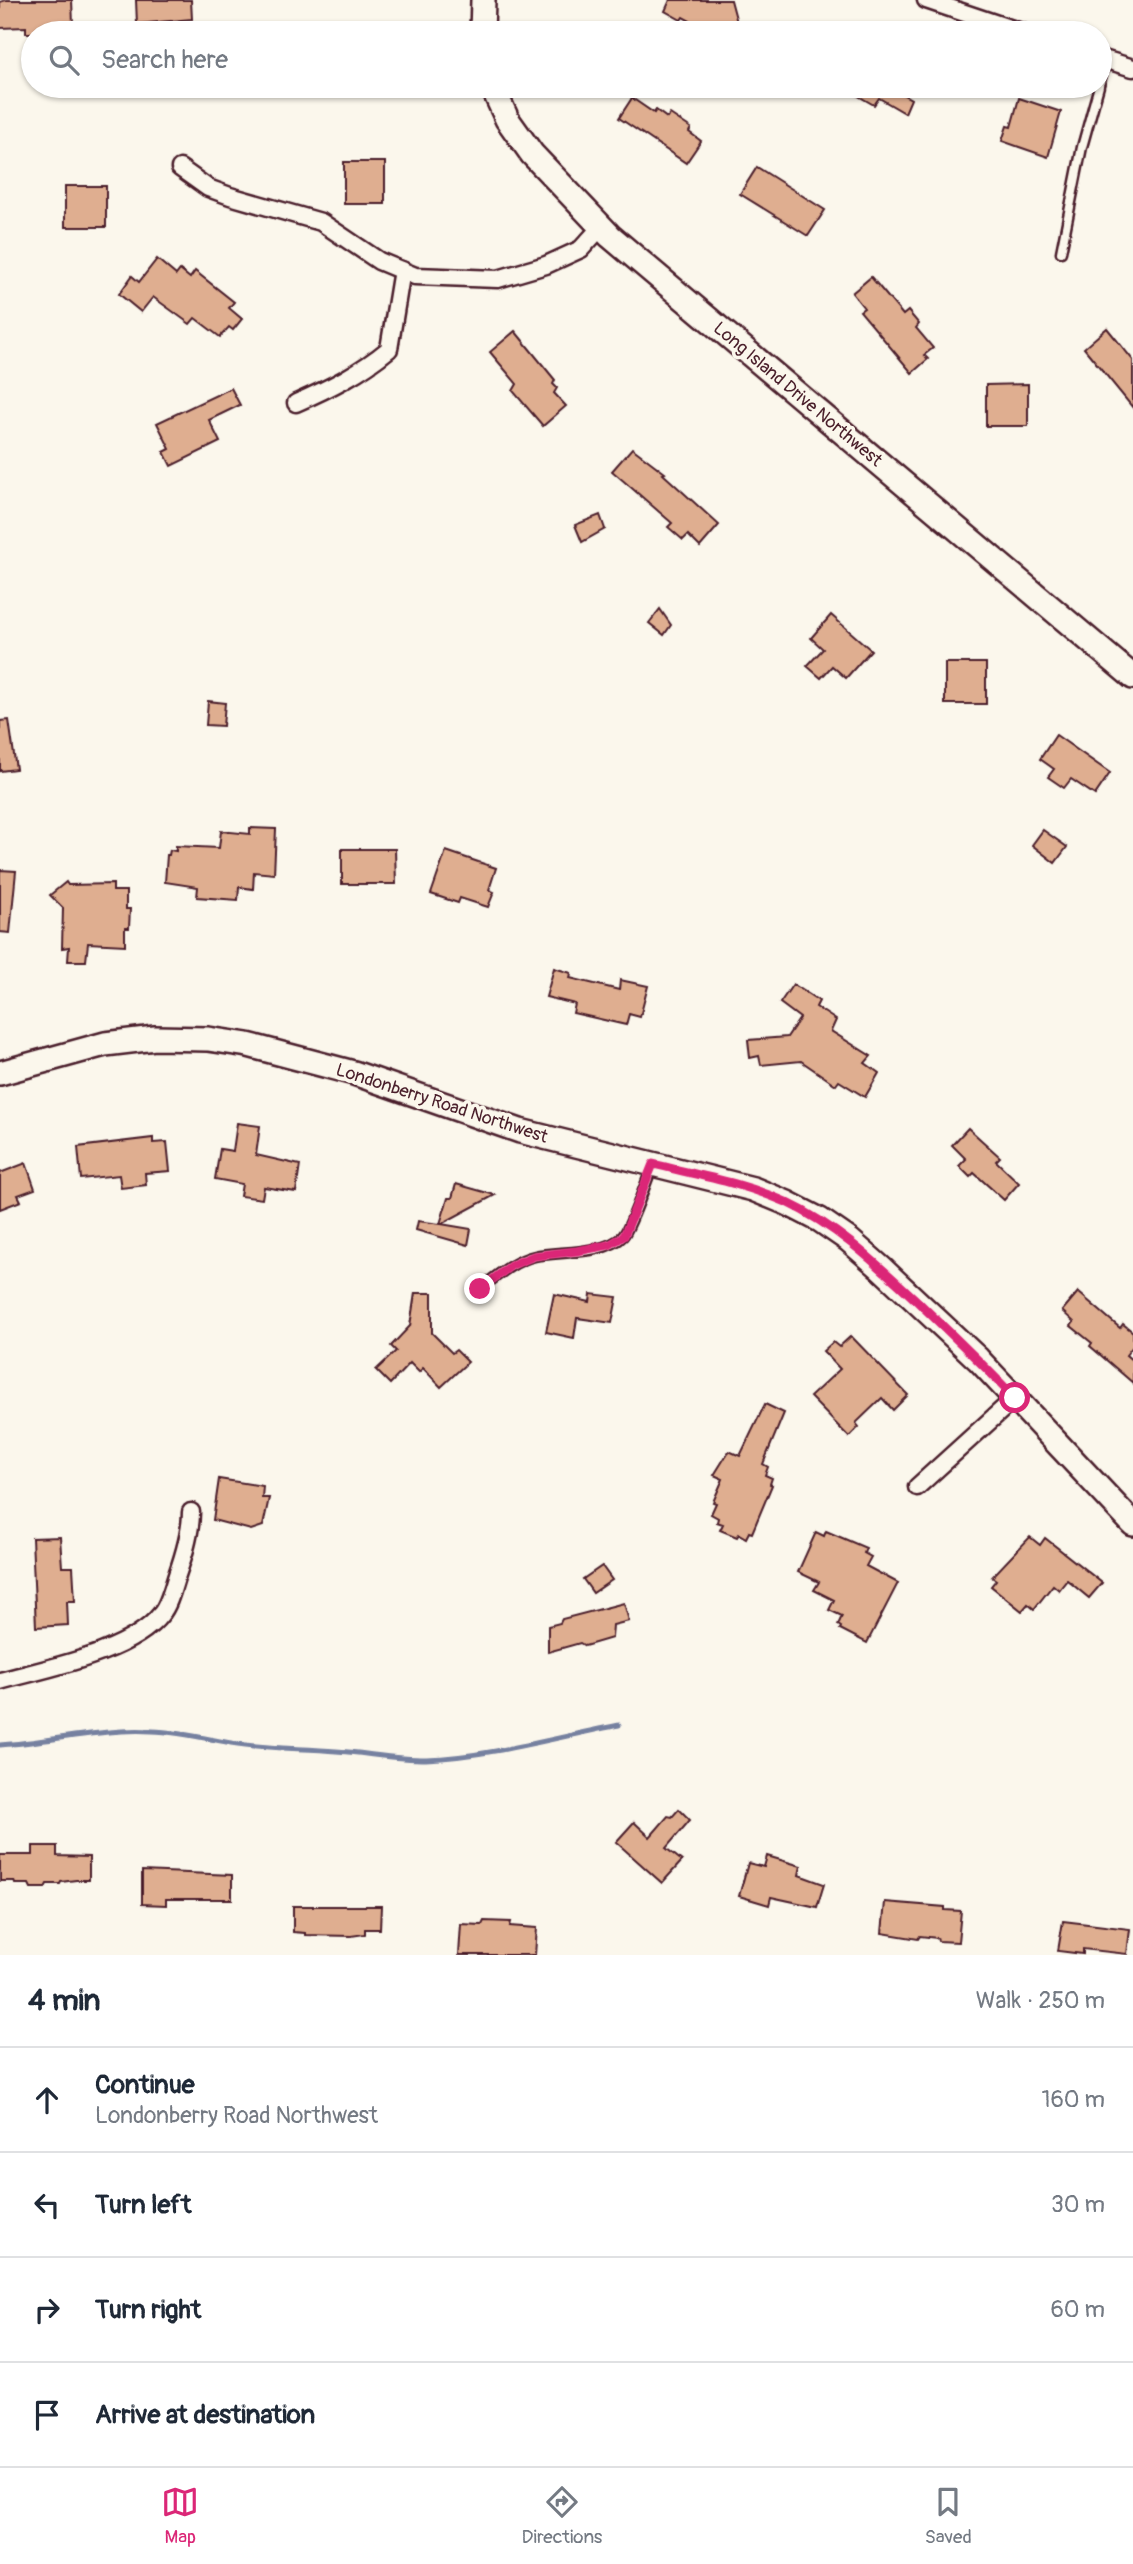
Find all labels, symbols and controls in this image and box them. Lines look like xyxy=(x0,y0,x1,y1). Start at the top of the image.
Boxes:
search box xyxy=(21,21,1112,98)
icon: search xyxy=(45,41,83,79)
text: Search here xyxy=(101,44,228,76)
street label: Long Island Drive Northwest xyxy=(708,317,887,472)
street label: Londonberry Road Northwest xyxy=(333,1058,551,1149)
route end xyxy=(464,1273,495,1304)
route start xyxy=(999,1382,1030,1413)
text: 4 min xyxy=(28,1982,101,2019)
text: Walk · 250 m xyxy=(976,1986,1105,2015)
text: Continue xyxy=(95,2069,195,2101)
icon: ahead xyxy=(28,2081,66,2119)
text: 160 m xyxy=(1041,2085,1105,2114)
text: Londonberry Road Northwest xyxy=(95,2101,378,2130)
icon: left xyxy=(28,2186,66,2224)
text: Turn left xyxy=(95,2189,191,2221)
text: 30 m xyxy=(1051,2190,1105,2219)
icon: right xyxy=(28,2291,66,2329)
text: Turn right xyxy=(95,2294,201,2326)
text: 60 m xyxy=(1050,2295,1105,2324)
icon: arrive xyxy=(28,2396,66,2434)
text: Arrive at destination xyxy=(95,2399,315,2431)
tab: Map xyxy=(161,2483,199,2549)
tab: Directions xyxy=(522,2483,602,2549)
tab: Saved xyxy=(925,2483,972,2549)

